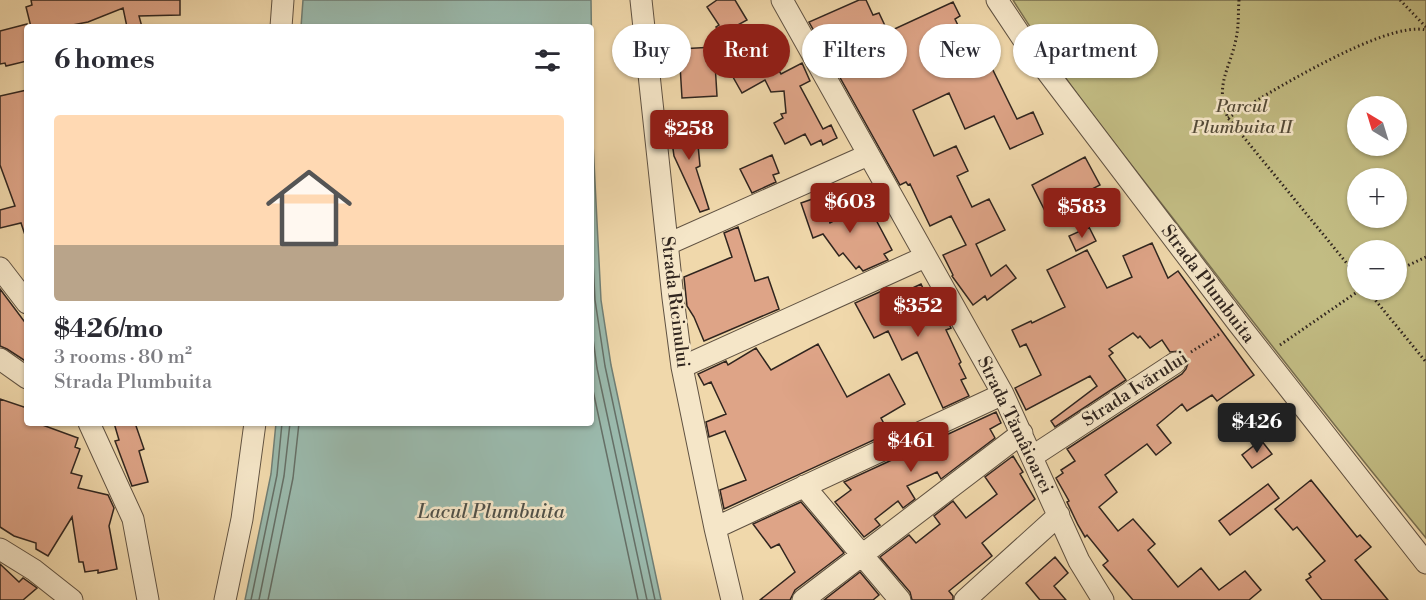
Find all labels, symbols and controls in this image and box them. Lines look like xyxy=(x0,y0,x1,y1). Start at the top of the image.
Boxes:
chip: Buy xyxy=(612,24,691,78)
chip: Rent xyxy=(703,24,790,78)
chip: Filters xyxy=(802,24,907,78)
chip: New xyxy=(919,24,1001,78)
chip: Apartment xyxy=(1013,24,1158,78)
text: 6 homes xyxy=(54,44,155,76)
icon: filters xyxy=(531,44,564,77)
park label: Parcul Plumbuita II xyxy=(1191,95,1293,139)
north arrow xyxy=(1347,96,1407,156)
map controls xyxy=(1347,96,1407,300)
pin: $258 xyxy=(653,110,725,161)
text: $258 xyxy=(664,117,714,142)
icon: home xyxy=(255,154,363,262)
button: + xyxy=(1347,168,1407,228)
pin: $603 xyxy=(814,183,886,234)
pin: $583 xyxy=(1046,188,1118,239)
text: $603 xyxy=(824,190,876,215)
text: $583 xyxy=(1057,195,1107,220)
street label: Strada Plumbuita xyxy=(1156,220,1261,348)
street label: Strada Ricinului xyxy=(656,235,694,369)
button: − xyxy=(1347,240,1407,300)
pin: $352 xyxy=(882,287,954,338)
text: $352 xyxy=(894,294,942,319)
text: $426/mo xyxy=(54,313,163,345)
text: 3 rooms · 80 m² xyxy=(54,345,192,370)
street label: Strada Ivărului xyxy=(1078,346,1192,432)
street label: Strada Tămâioarei xyxy=(972,353,1058,497)
text: Strada Plumbuita xyxy=(54,370,212,395)
pin: $426 xyxy=(1221,403,1293,454)
text: $426 xyxy=(1232,410,1282,435)
pin: $461 xyxy=(875,422,947,473)
text: $461 xyxy=(888,429,934,454)
water label: Lacul Plumbuita xyxy=(417,500,565,525)

